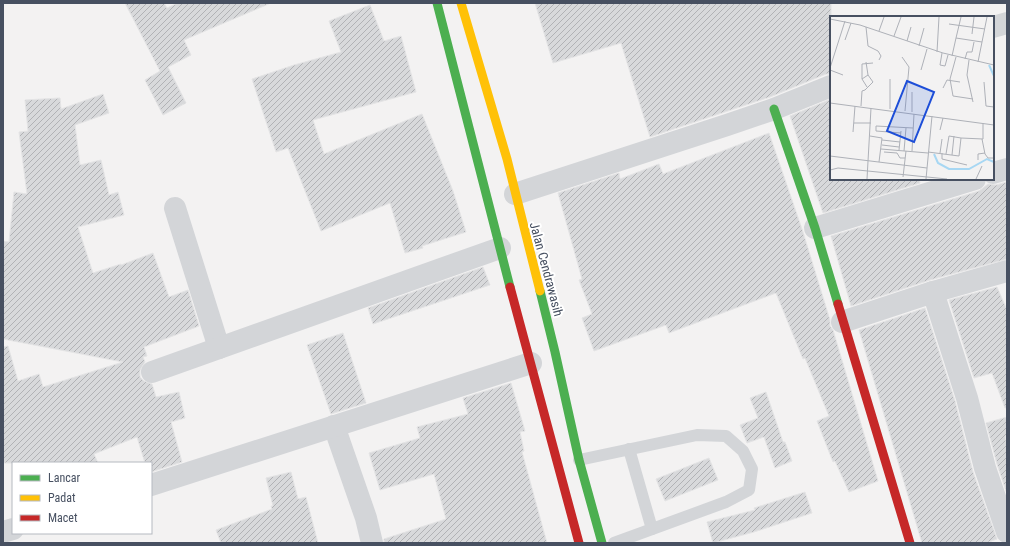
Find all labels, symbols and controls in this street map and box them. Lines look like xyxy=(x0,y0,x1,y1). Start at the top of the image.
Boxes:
inset map xyxy=(830,16,994,180)
street label: Jalan Cendrawasih xyxy=(527,220,566,318)
legend xyxy=(12,462,152,534)
text: Lancar xyxy=(48,471,81,485)
text: Padat xyxy=(48,491,76,505)
text: Macet xyxy=(48,511,78,525)

